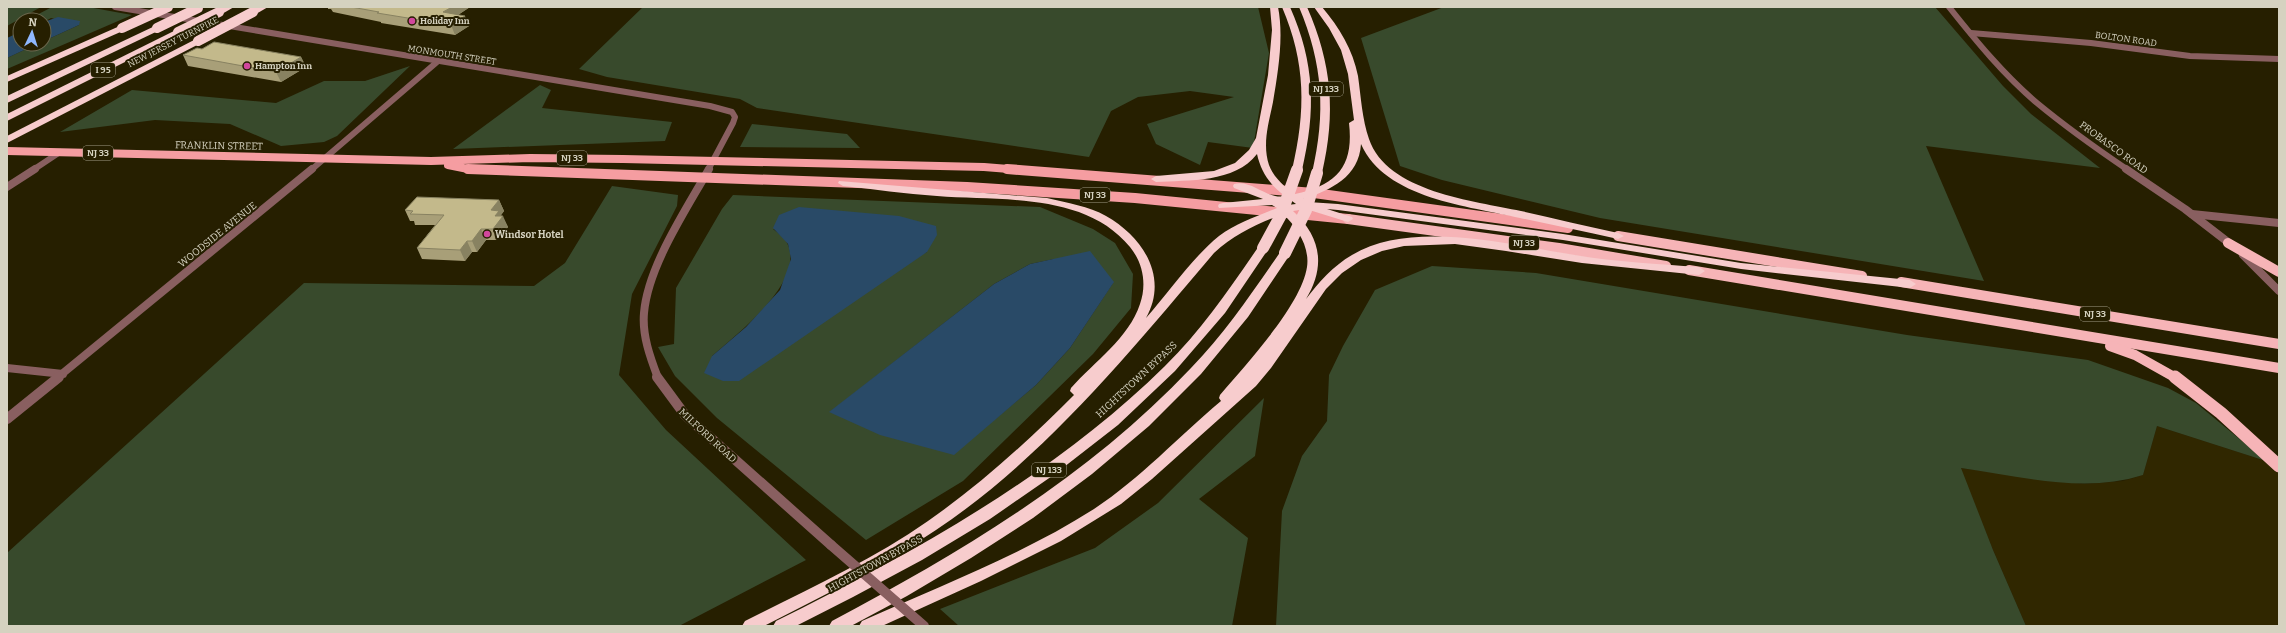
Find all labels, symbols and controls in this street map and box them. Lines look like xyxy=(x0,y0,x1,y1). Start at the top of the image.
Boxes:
north arrow xyxy=(12,12,52,52)
street label: NEW JERSEY TURNPIKE xyxy=(126,15,220,69)
text: N xyxy=(28,16,38,29)
marker: Holiday Inn xyxy=(407,16,417,26)
place label: Holiday Inn xyxy=(420,16,470,26)
street label: BOLTON ROAD xyxy=(2095,30,2157,48)
street label: MONMOUTH STREET xyxy=(407,43,498,67)
marker: Hampton Inn xyxy=(242,61,252,71)
place label: Hampton Inn xyxy=(255,61,312,71)
road number: I 95 xyxy=(91,63,115,77)
road number: NJ 133 xyxy=(1309,82,1343,96)
street label: PROBASCO ROAD xyxy=(2077,119,2150,177)
street label: FRANKLIN STREET xyxy=(175,139,263,153)
road number: NJ 33 xyxy=(83,146,113,160)
road number: NJ 33 xyxy=(557,151,587,165)
road number: NJ 33 xyxy=(1080,188,1110,202)
street label: WOODSIDE AVENUE xyxy=(176,200,259,270)
marker: Windsor Hotel xyxy=(482,229,492,239)
place label: Windsor Hotel xyxy=(495,229,564,241)
road number: NJ 33 xyxy=(1509,236,1539,250)
road number: NJ 33 xyxy=(2080,307,2110,321)
street label: HIGHTSTOWN BYPASS xyxy=(1094,339,1180,420)
street label: MILFORD ROAD xyxy=(676,406,739,465)
road number: NJ 133 xyxy=(1032,463,1066,477)
street label: HIGHTSTOWN BYPASS xyxy=(826,533,925,595)

